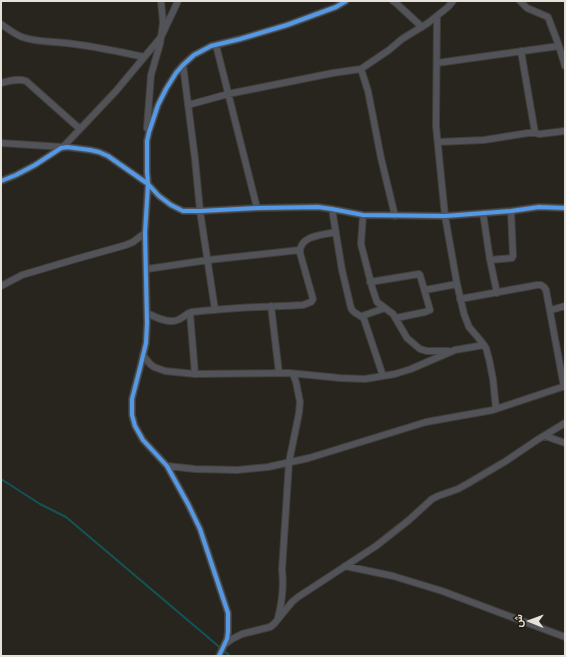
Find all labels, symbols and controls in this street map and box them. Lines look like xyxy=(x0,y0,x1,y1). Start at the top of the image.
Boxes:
north arrow xyxy=(510,601,550,641)
text: ش xyxy=(511,614,525,628)

